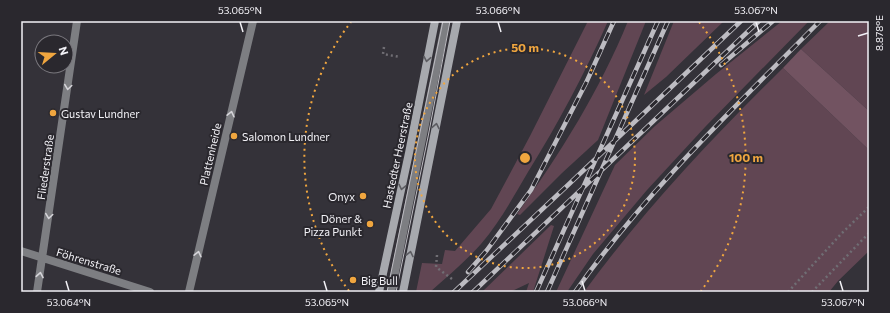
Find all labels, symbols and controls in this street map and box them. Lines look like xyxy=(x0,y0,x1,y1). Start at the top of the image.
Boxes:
text: 53.065°N xyxy=(218,4,262,16)
text: 53.066°N xyxy=(476,4,520,16)
text: 53.067°N xyxy=(734,4,778,16)
text: 8.878°E xyxy=(873,15,885,51)
north arrow xyxy=(34,34,74,74)
text: 50 m xyxy=(511,40,539,54)
text: N xyxy=(57,45,71,57)
one-way arrow xyxy=(424,56,432,62)
one-way arrow xyxy=(64,84,73,90)
street label: Hastedter Heerstraße xyxy=(379,100,415,209)
place label: Gustav Lundner xyxy=(61,107,140,120)
marker: Gustav Lundner xyxy=(48,108,58,118)
one-way arrow xyxy=(226,111,235,118)
street label: Plattenheide xyxy=(197,121,224,186)
one-way arrow xyxy=(431,123,440,129)
place label: Salomon Lundner xyxy=(242,130,330,143)
marker: Salomon Lundner xyxy=(229,131,239,141)
street label: Fliederstraße xyxy=(34,133,56,201)
text: 100 m xyxy=(729,150,763,164)
centre of rings xyxy=(518,151,532,165)
one-way arrow xyxy=(398,184,406,190)
place label: Onyx xyxy=(328,190,355,203)
marker: Onyx xyxy=(358,191,368,201)
place label: Döner & Pizza Punkt xyxy=(304,212,362,238)
one-way arrow xyxy=(45,213,54,219)
marker: Döner & Pizza Punkt xyxy=(365,219,375,229)
street label: Föhrenstraße xyxy=(55,245,123,277)
one-way arrow xyxy=(193,251,202,258)
one-way arrow xyxy=(406,251,414,257)
one-way arrow xyxy=(35,272,43,278)
place label: Big Bull xyxy=(361,274,398,287)
marker: Big Bull xyxy=(348,275,358,285)
text: 53.064°N xyxy=(47,296,91,308)
text: 53.065°N xyxy=(305,296,349,308)
text: 53.066°N xyxy=(563,296,607,308)
text: 53.067°N xyxy=(821,296,865,308)

